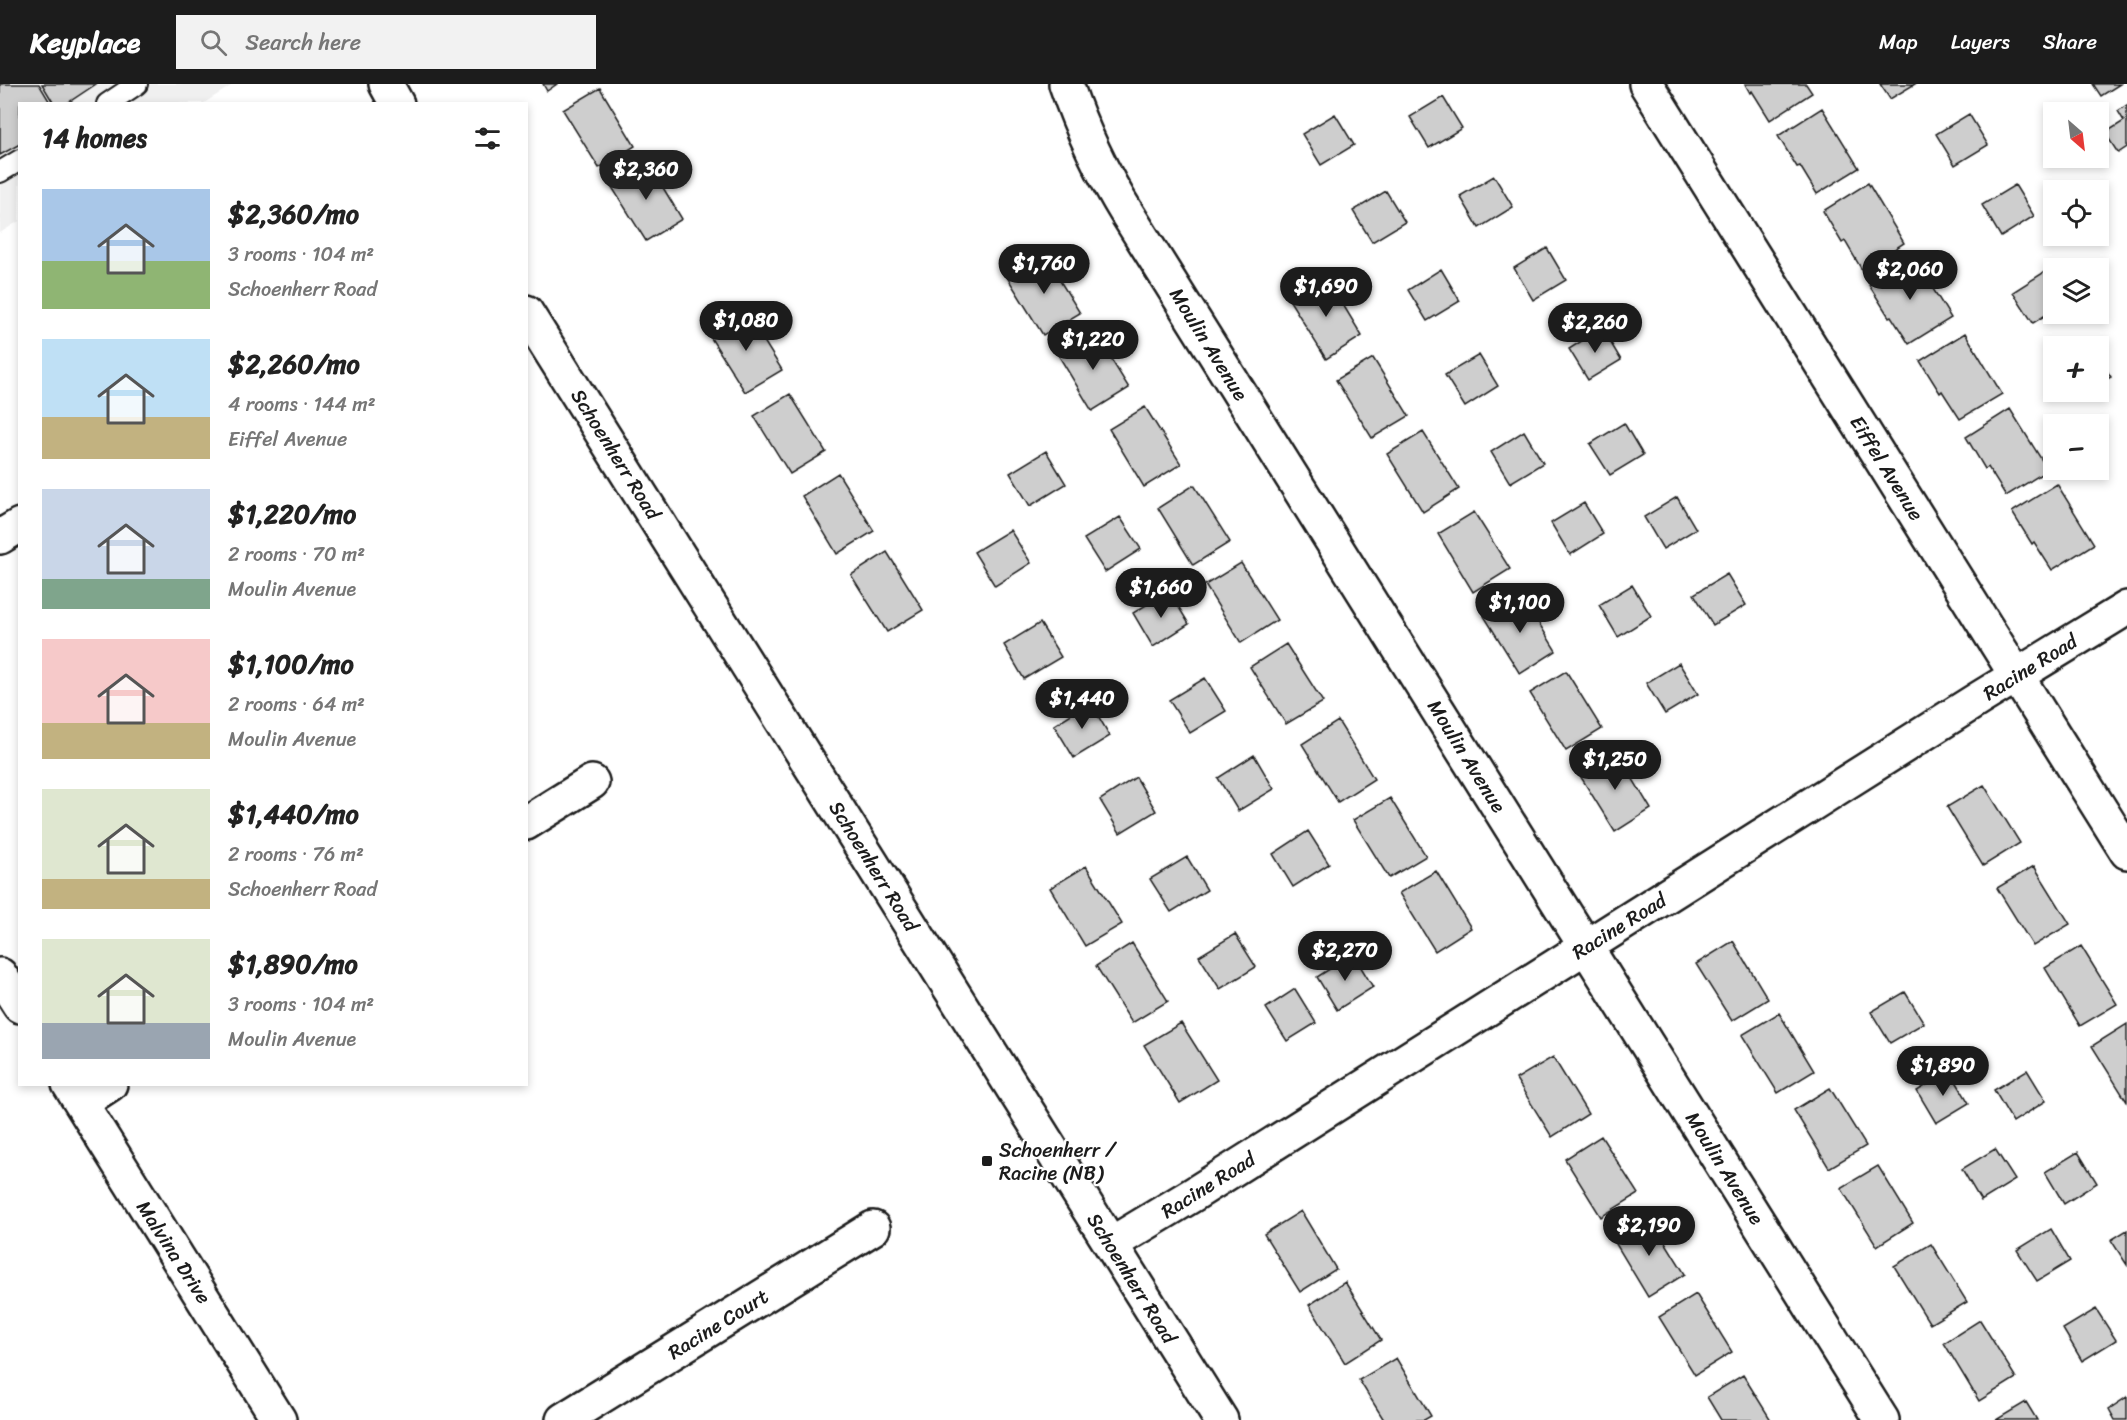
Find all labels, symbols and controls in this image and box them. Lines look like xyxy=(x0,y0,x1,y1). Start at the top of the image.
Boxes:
search box xyxy=(176,15,596,69)
text: Keyplace xyxy=(30,18,140,67)
text: Search here xyxy=(245,23,361,62)
text: Map xyxy=(1879,23,1918,61)
text: Layers xyxy=(1951,23,2010,61)
text: Share xyxy=(2043,23,2097,61)
icon: search xyxy=(197,26,230,59)
north arrow xyxy=(2043,102,2109,168)
map controls xyxy=(2043,102,2109,480)
text: 14 homes xyxy=(42,115,147,161)
icon: filters xyxy=(471,122,504,155)
pin: $2,360 xyxy=(597,150,695,201)
text: $2,360 xyxy=(613,152,679,187)
button: locate xyxy=(2043,180,2109,246)
text: $2,360/mo xyxy=(228,191,359,237)
icon: home xyxy=(90,213,162,285)
text: 3 rooms · 104 m² xyxy=(228,237,374,272)
pin: $1,760 xyxy=(995,244,1093,295)
text: $1,760 xyxy=(1013,246,1075,281)
pin: $2,060 xyxy=(1861,250,1959,301)
text: $2,060 xyxy=(1876,252,1944,287)
button: layers xyxy=(2043,258,2109,324)
pin: $1,690 xyxy=(1277,267,1375,318)
text: $1,690 xyxy=(1294,269,1358,304)
text: Schoenherr Road xyxy=(228,272,377,307)
street label: Moulin Avenue xyxy=(1160,281,1258,408)
pin: $1,080 xyxy=(697,301,795,352)
text: $1,080 xyxy=(714,303,778,338)
pin: $2,260 xyxy=(1546,303,1644,354)
text: $2,260 xyxy=(1562,305,1628,340)
pin: $1,220 xyxy=(1044,320,1142,371)
text: $1,220 xyxy=(1061,322,1125,357)
button: + xyxy=(2043,336,2109,402)
text: $2,260/mo xyxy=(228,341,360,387)
icon: home xyxy=(90,363,162,435)
street label: Schoenherr Road xyxy=(561,382,671,528)
text: 4 rooms · 144 m² xyxy=(228,387,376,422)
street label: Eiffel Avenue xyxy=(1840,408,1933,528)
button: − xyxy=(2043,414,2109,480)
text: Eiffel Avenue xyxy=(228,422,347,457)
text: $1,220/mo xyxy=(228,491,356,537)
icon: home xyxy=(90,513,162,585)
text: 2 rooms · 70 m² xyxy=(228,537,365,572)
pin: $1,660 xyxy=(1112,568,1210,619)
text: $1,660 xyxy=(1130,570,1192,605)
text: Moulin Avenue xyxy=(228,572,356,607)
pin: $1,100 xyxy=(1471,583,1569,634)
text: $1,100 xyxy=(1489,585,1551,620)
street label: Racine Road xyxy=(1976,624,2086,710)
text: $1,100/mo xyxy=(228,641,354,687)
icon: home xyxy=(90,663,162,735)
pin: $1,440 xyxy=(1033,679,1131,730)
text: $1,440 xyxy=(1049,681,1115,716)
text: 2 rooms · 64 m² xyxy=(228,687,365,722)
street label: Moulin Avenue xyxy=(1418,693,1516,820)
text: Moulin Avenue xyxy=(228,722,356,757)
pin: $1,250 xyxy=(1566,740,1664,791)
text: $1,250 xyxy=(1583,742,1647,777)
text: $1,440/mo xyxy=(228,791,359,837)
street label: Schoenherr Road xyxy=(819,794,929,940)
icon: home xyxy=(90,813,162,885)
text: 2 rooms · 76 m² xyxy=(228,837,364,872)
text: Schoenherr Road xyxy=(228,872,377,907)
street label: Racine Road xyxy=(1565,883,1675,969)
pin: $2,270 xyxy=(1296,931,1394,982)
text: $2,270 xyxy=(1312,933,1378,968)
text: $1,890/mo xyxy=(228,941,358,987)
icon: home xyxy=(90,963,162,1035)
text: 3 rooms · 104 m² xyxy=(228,987,374,1022)
text: Moulin Avenue xyxy=(228,1022,356,1057)
pin: $1,890 xyxy=(1894,1046,1992,1097)
text: $1,890 xyxy=(1911,1048,1975,1083)
street label: Moulin Avenue xyxy=(1676,1105,1774,1232)
place label: Schoenherr / Racine (NB) xyxy=(999,1133,1117,1191)
street label: Racine Road xyxy=(1154,1142,1264,1228)
marker: Schoenherr / Racine (NB) xyxy=(980,1154,994,1168)
street label: Malvina Drive xyxy=(127,1193,220,1311)
street label: Schoenherr Road xyxy=(1077,1206,1187,1352)
pin: $2,190 xyxy=(1600,1206,1698,1257)
text: $2,190 xyxy=(1617,1208,1681,1243)
street label: Racine Court xyxy=(661,1279,776,1369)

